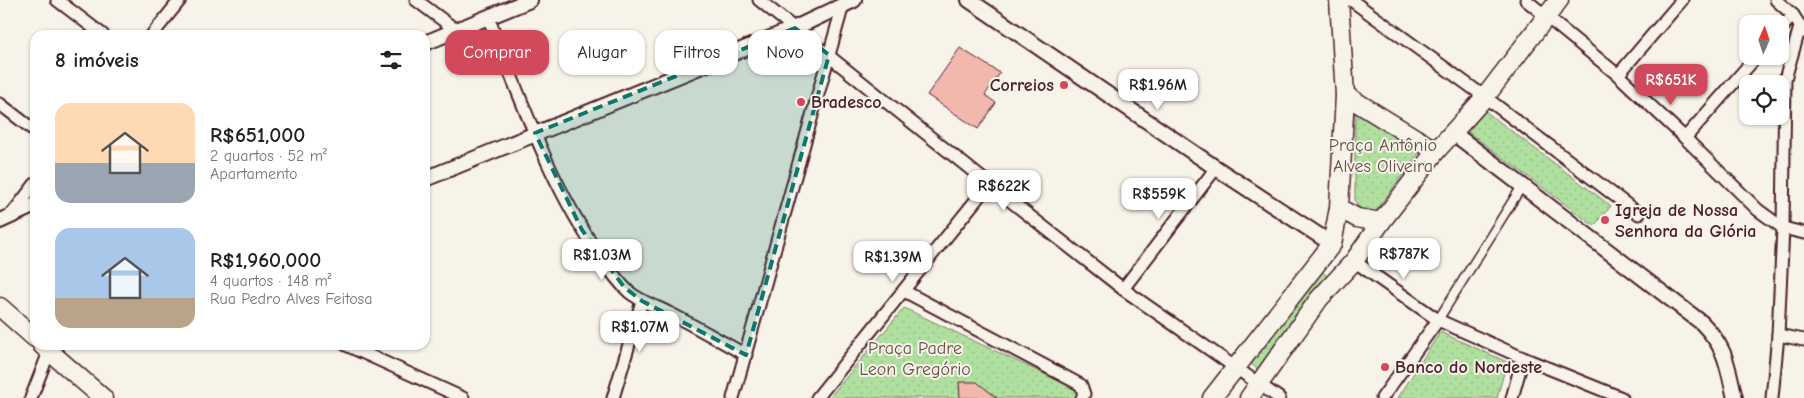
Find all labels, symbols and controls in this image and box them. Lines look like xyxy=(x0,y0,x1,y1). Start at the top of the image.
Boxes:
north arrow xyxy=(1739,15,1789,65)
map controls xyxy=(1739,15,1789,125)
chip: Comprar xyxy=(445,30,549,75)
chip: Alugar xyxy=(559,30,645,75)
chip: Filtros xyxy=(655,30,738,75)
chip: Novo xyxy=(748,30,822,75)
icon: filters xyxy=(377,46,405,74)
text: 8 imóveis xyxy=(55,48,139,72)
pin: R$651K xyxy=(1630,64,1712,106)
pin: R$1.96M xyxy=(1112,68,1204,111)
text: R$651K xyxy=(1645,71,1697,89)
place label: Correios xyxy=(990,75,1054,96)
button: locate xyxy=(1739,75,1789,125)
text: R$1.96M xyxy=(1129,76,1187,94)
marker: Correios xyxy=(1058,79,1070,91)
place label: Bradesco xyxy=(811,92,882,113)
marker: Bradesco xyxy=(795,96,807,108)
icon: home xyxy=(95,123,155,183)
text: R$651,000 xyxy=(210,123,305,147)
park label: Praça Antônio Alves Oliveira xyxy=(1329,135,1437,177)
text: 2 quartos · 52 m² xyxy=(210,147,327,165)
text: Apartamento xyxy=(210,165,297,183)
pin: R$622K xyxy=(963,170,1045,212)
text: R$622K xyxy=(978,177,1030,195)
pin: R$559K xyxy=(1118,178,1200,220)
text: R$559K xyxy=(1132,185,1186,203)
place label: Igreja de Nossa Senhora da Glória xyxy=(1615,200,1757,242)
marker: Igreja de Nossa Senhora da Glória xyxy=(1599,214,1611,226)
pin: R$1.03M xyxy=(556,238,648,281)
pin: R$787K xyxy=(1363,238,1445,280)
pin: R$1.39M xyxy=(847,240,939,283)
text: R$787K xyxy=(1379,245,1429,263)
text: R$1.03M xyxy=(573,246,631,264)
icon: home xyxy=(95,248,155,308)
text: R$1,960,000 xyxy=(210,248,321,272)
text: R$1.39M xyxy=(864,248,922,266)
text: 4 quartos · 148 m² xyxy=(210,272,332,290)
text: Rua Pedro Alves Feitosa xyxy=(210,290,372,308)
pin: R$1.07M xyxy=(594,310,686,353)
text: R$1.07M xyxy=(611,318,669,336)
park label: Praça Padre Leon Gregório xyxy=(859,338,971,380)
place label: Banco do Nordeste xyxy=(1395,357,1542,378)
marker: Banco do Nordeste xyxy=(1379,361,1391,373)

